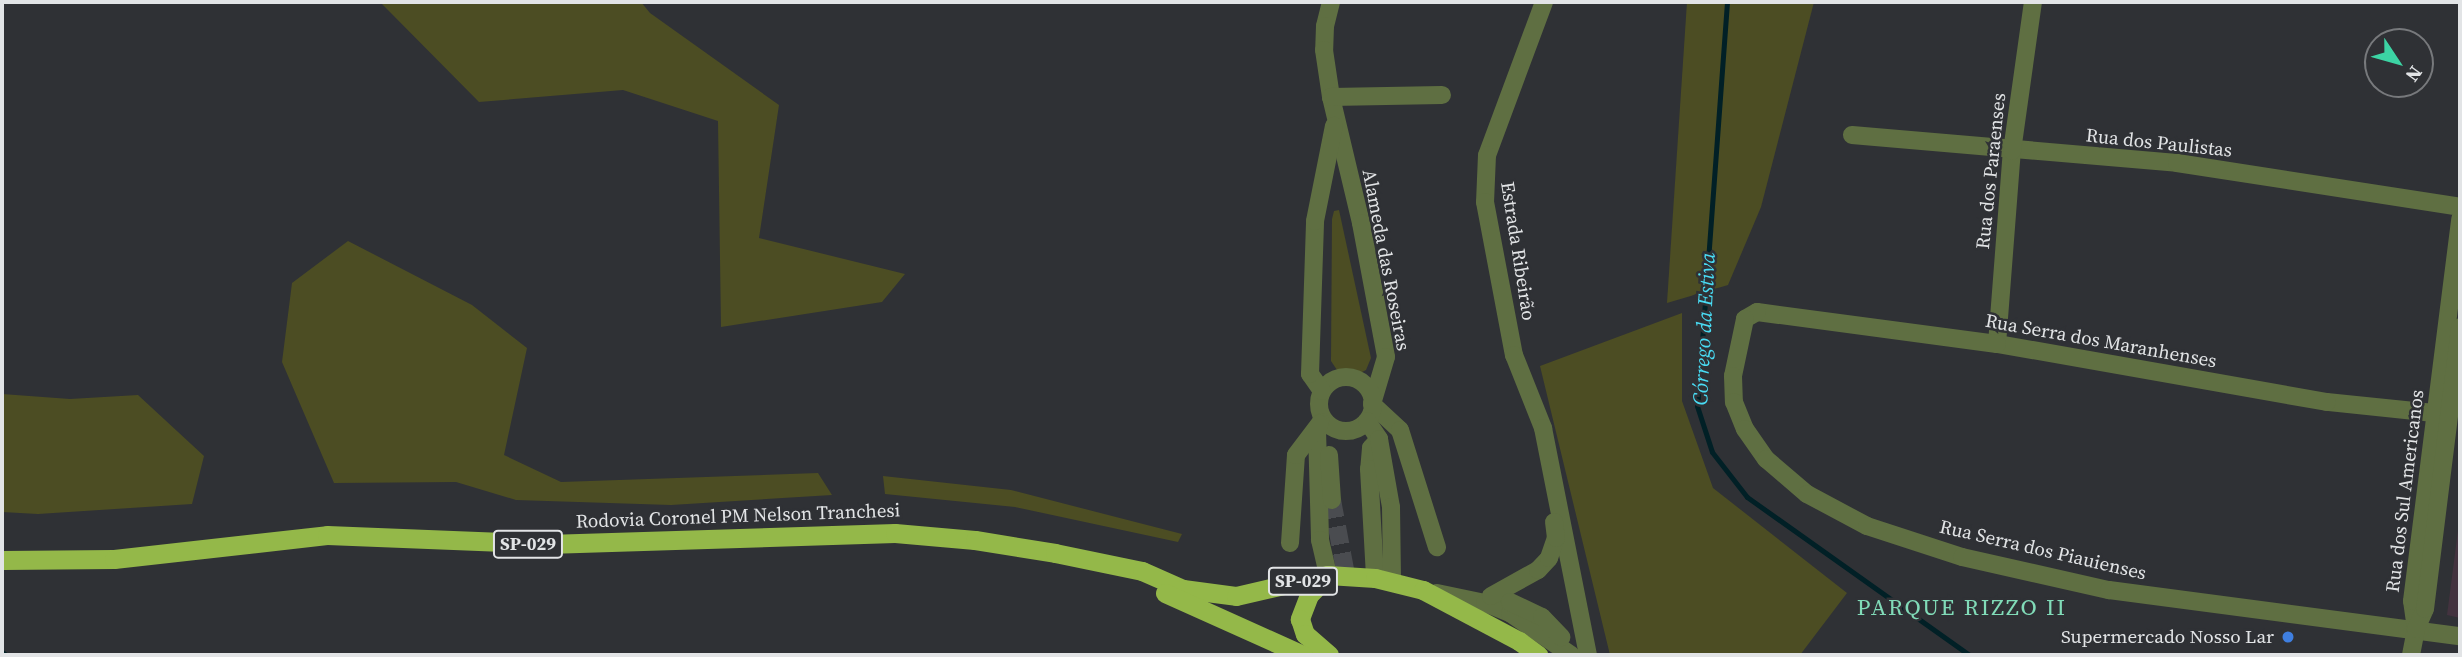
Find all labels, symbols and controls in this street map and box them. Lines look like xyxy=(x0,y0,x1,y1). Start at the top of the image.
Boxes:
north arrow xyxy=(2364,28,2434,98)
text: N xyxy=(2400,61,2429,87)
street label: Rua dos Paraenses xyxy=(1971,92,2011,250)
street label: Rua dos Paulistas xyxy=(2085,124,2233,162)
street label: Alameda das Roseiras xyxy=(1357,167,1415,353)
street label: Estrada Ribeirão xyxy=(1496,180,1540,322)
water label: Córrego da Estiva xyxy=(1687,252,1721,406)
street label: Rua Serra dos Maranhenses xyxy=(1983,309,2219,373)
street label: Rua dos Sul Americanos xyxy=(2381,388,2429,594)
street label: Rodovia Coronel PM Nelson Tranchesi xyxy=(575,499,901,533)
street label: Rua Serra dos Piauienses xyxy=(1937,515,2149,585)
road number: SP-029 xyxy=(491,530,565,558)
road number: SP-029 xyxy=(1266,566,1340,596)
district label: PARQUE RIZZO II xyxy=(1859,593,2065,621)
place label: Supermercado Nosso Lar xyxy=(2061,626,2274,648)
marker: Supermercado Nosso Lar xyxy=(2280,629,2296,645)

